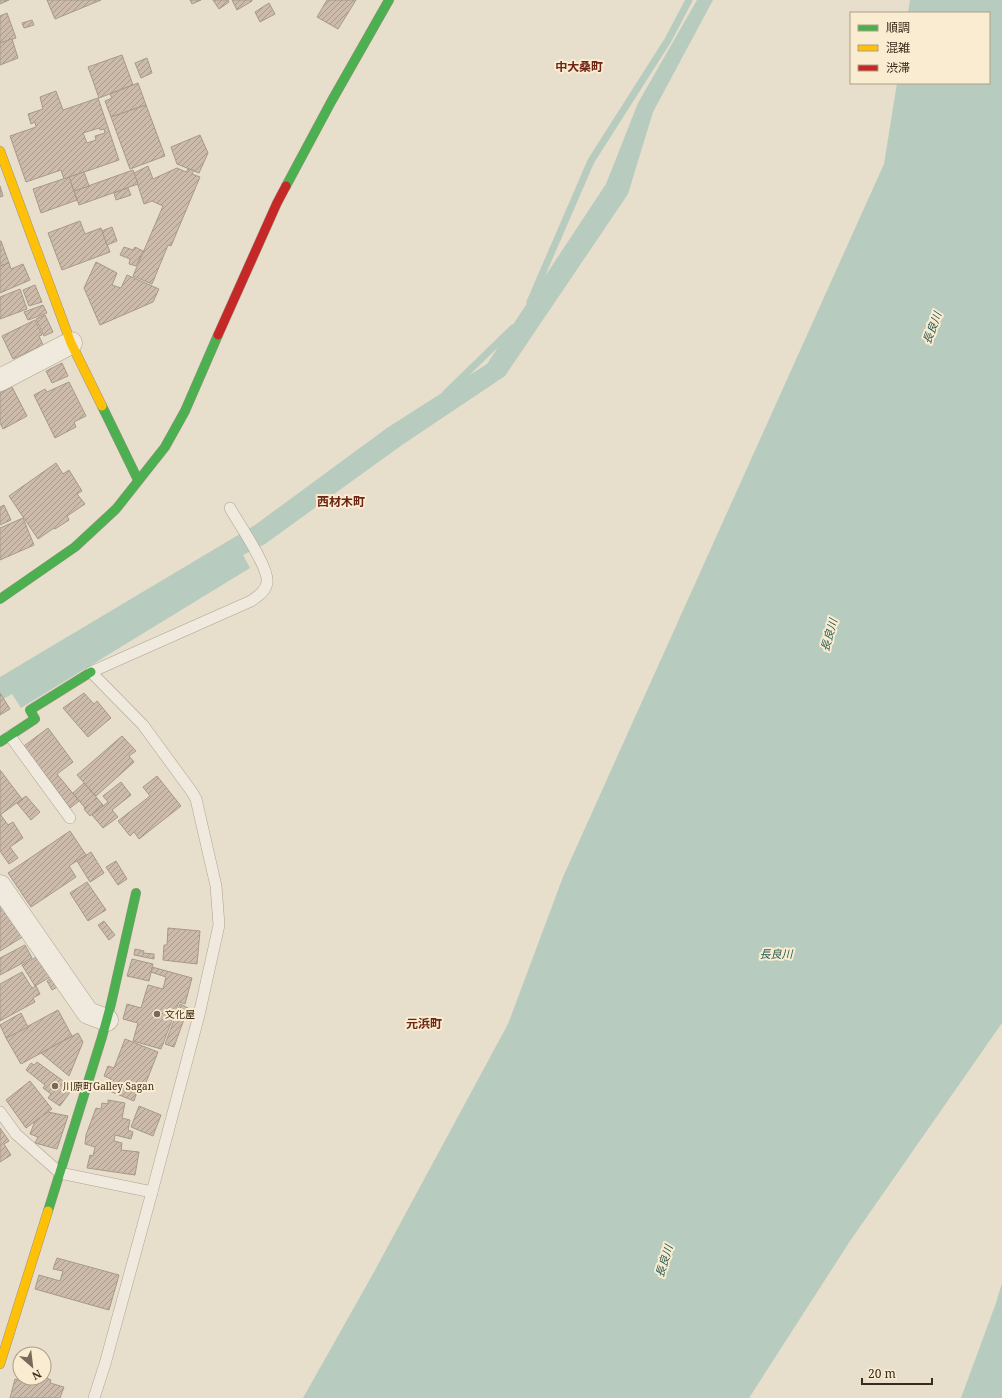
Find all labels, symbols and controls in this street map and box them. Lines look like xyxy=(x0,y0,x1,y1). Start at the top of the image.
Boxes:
legend xyxy=(850,12,990,84)
text: 順調 xyxy=(886,19,910,36)
text: 混雑 xyxy=(886,39,910,56)
district label: 中大桑町 xyxy=(555,58,603,75)
text: 渋滞 xyxy=(886,59,910,76)
water label: 長良川 xyxy=(919,309,945,346)
district label: 西材木町 xyxy=(317,493,365,510)
water label: 長良川 xyxy=(817,616,841,653)
water label: 長良川 xyxy=(760,946,793,961)
place label: 文化屋 xyxy=(165,1007,195,1021)
marker: 文化屋 xyxy=(152,1009,162,1019)
district label: 元浜町 xyxy=(406,1015,442,1032)
place label: 川原町Galley Sagan xyxy=(63,1079,155,1093)
marker: 川原町Galley Sagan xyxy=(50,1081,60,1091)
water label: 長良川 xyxy=(652,1242,676,1279)
north arrow xyxy=(12,1346,52,1386)
scale bar xyxy=(862,1360,932,1386)
text: 20 m xyxy=(868,1365,896,1382)
text: N xyxy=(29,1367,44,1384)

